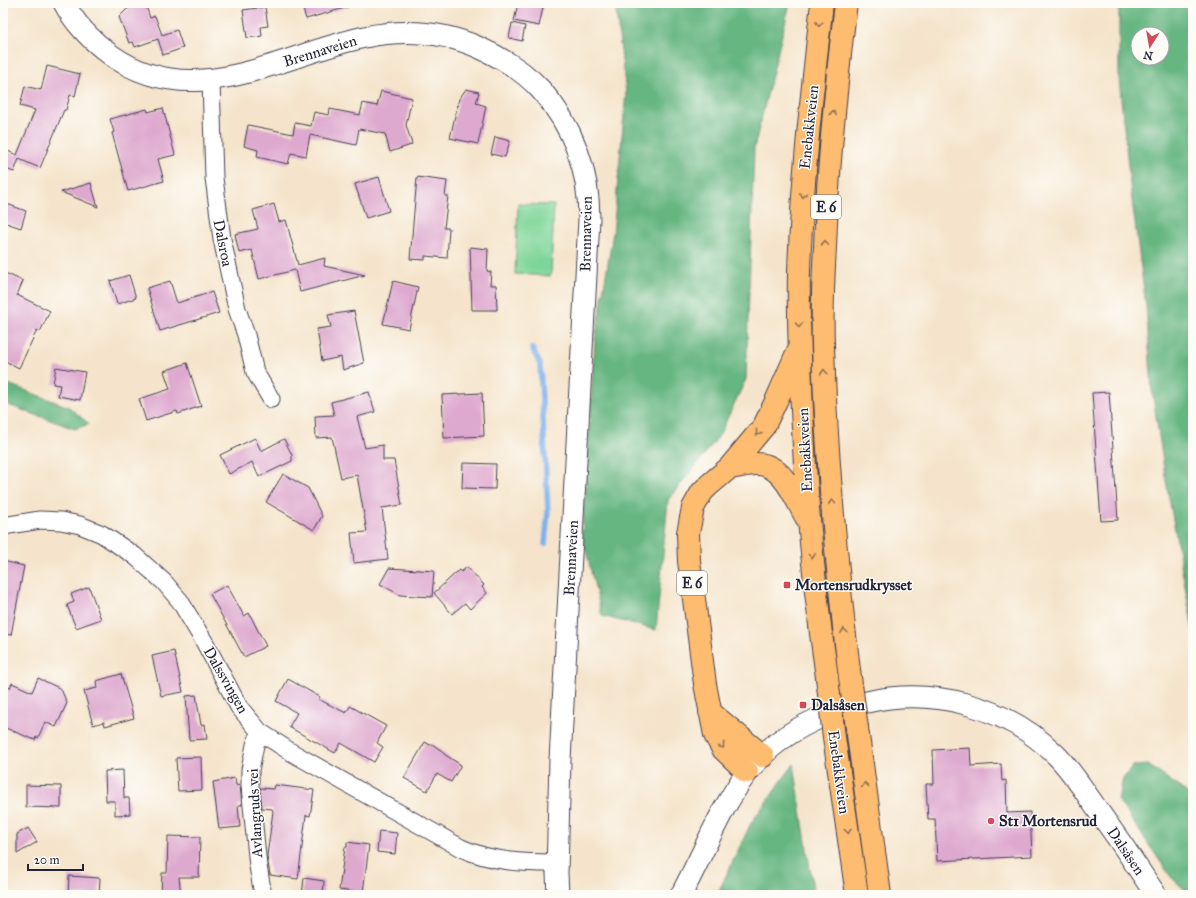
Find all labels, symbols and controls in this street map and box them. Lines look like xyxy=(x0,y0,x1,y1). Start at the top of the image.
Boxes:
one-way arrow xyxy=(815,21,824,27)
north arrow xyxy=(1130,26,1170,66)
street label: Brennaveien xyxy=(281,31,359,71)
text: N xyxy=(1142,48,1154,63)
street label: Enebakkveien xyxy=(796,84,822,170)
one-way arrow xyxy=(829,110,838,116)
one-way arrow xyxy=(799,192,807,198)
road number: E 6 xyxy=(811,195,841,219)
street label: Brennaveien xyxy=(576,196,596,272)
street label: Dalsroa xyxy=(210,218,236,269)
one-way arrow xyxy=(820,240,829,246)
one-way arrow xyxy=(795,322,803,328)
one-way arrow xyxy=(820,369,829,375)
street label: Enebakkveien xyxy=(794,407,816,493)
one-way arrow xyxy=(756,429,763,436)
one-way arrow xyxy=(827,499,836,505)
street label: Brennaveien xyxy=(560,520,582,596)
one-way arrow xyxy=(807,553,816,559)
road number: E 6 xyxy=(677,571,707,595)
place label: Mortensrudkrysset xyxy=(795,576,913,595)
marker: Mortensrudkrysset xyxy=(782,580,792,590)
one-way arrow xyxy=(840,628,849,634)
street label: Dalssvingen xyxy=(200,643,252,717)
place label: Dalsåsen xyxy=(811,696,866,714)
marker: Dalsåsen xyxy=(798,700,808,710)
street label: Enebakkveien xyxy=(824,729,854,815)
one-way arrow xyxy=(717,742,724,749)
street label: Avlangruds vei xyxy=(244,768,266,859)
one-way arrow xyxy=(861,782,870,788)
place label: St1 Mortensrud xyxy=(999,812,1097,830)
marker: St1 Mortensrud xyxy=(986,816,996,826)
street label: Dalsåsen xyxy=(1103,824,1149,878)
one-way arrow xyxy=(843,828,852,834)
scale bar xyxy=(28,846,83,872)
text: 20 m xyxy=(34,853,60,867)

